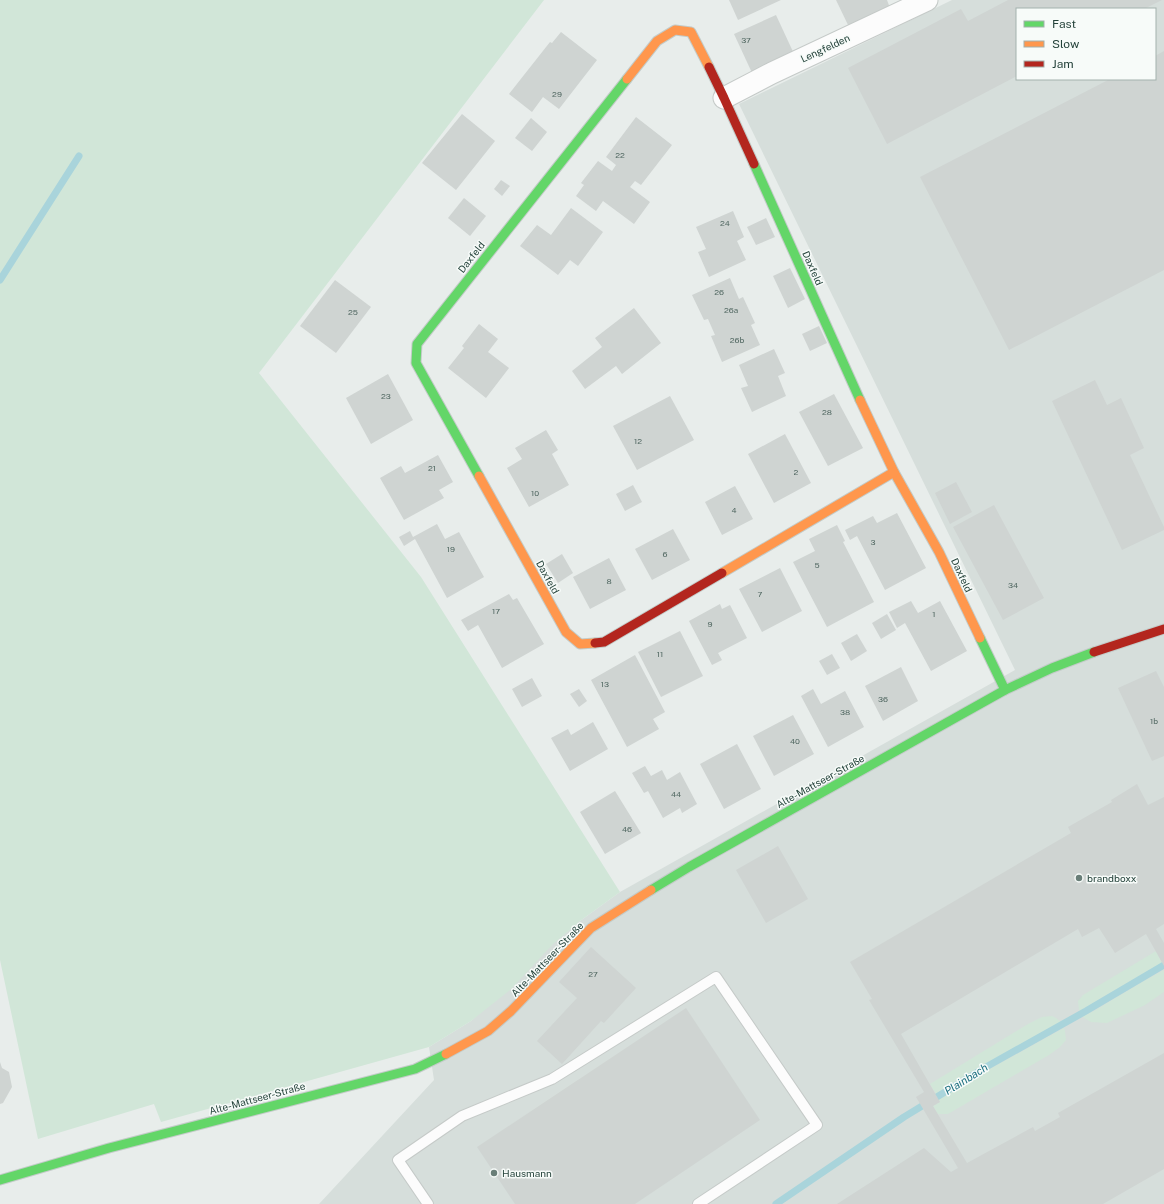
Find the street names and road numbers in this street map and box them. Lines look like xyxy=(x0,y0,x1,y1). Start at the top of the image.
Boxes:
street label: Lengfelden xyxy=(798,31,852,65)
street label: Daxfeld xyxy=(455,239,487,275)
street label: Daxfeld xyxy=(800,249,826,287)
street label: Daxfeld xyxy=(949,556,975,594)
street label: Daxfeld xyxy=(534,558,562,596)
street label: Alte-Mattseer-Straße xyxy=(774,752,867,810)
street label: Alte-Mattseer-Straße xyxy=(508,919,586,999)
street label: Alte-Mattseer-Straße xyxy=(208,1079,307,1117)

